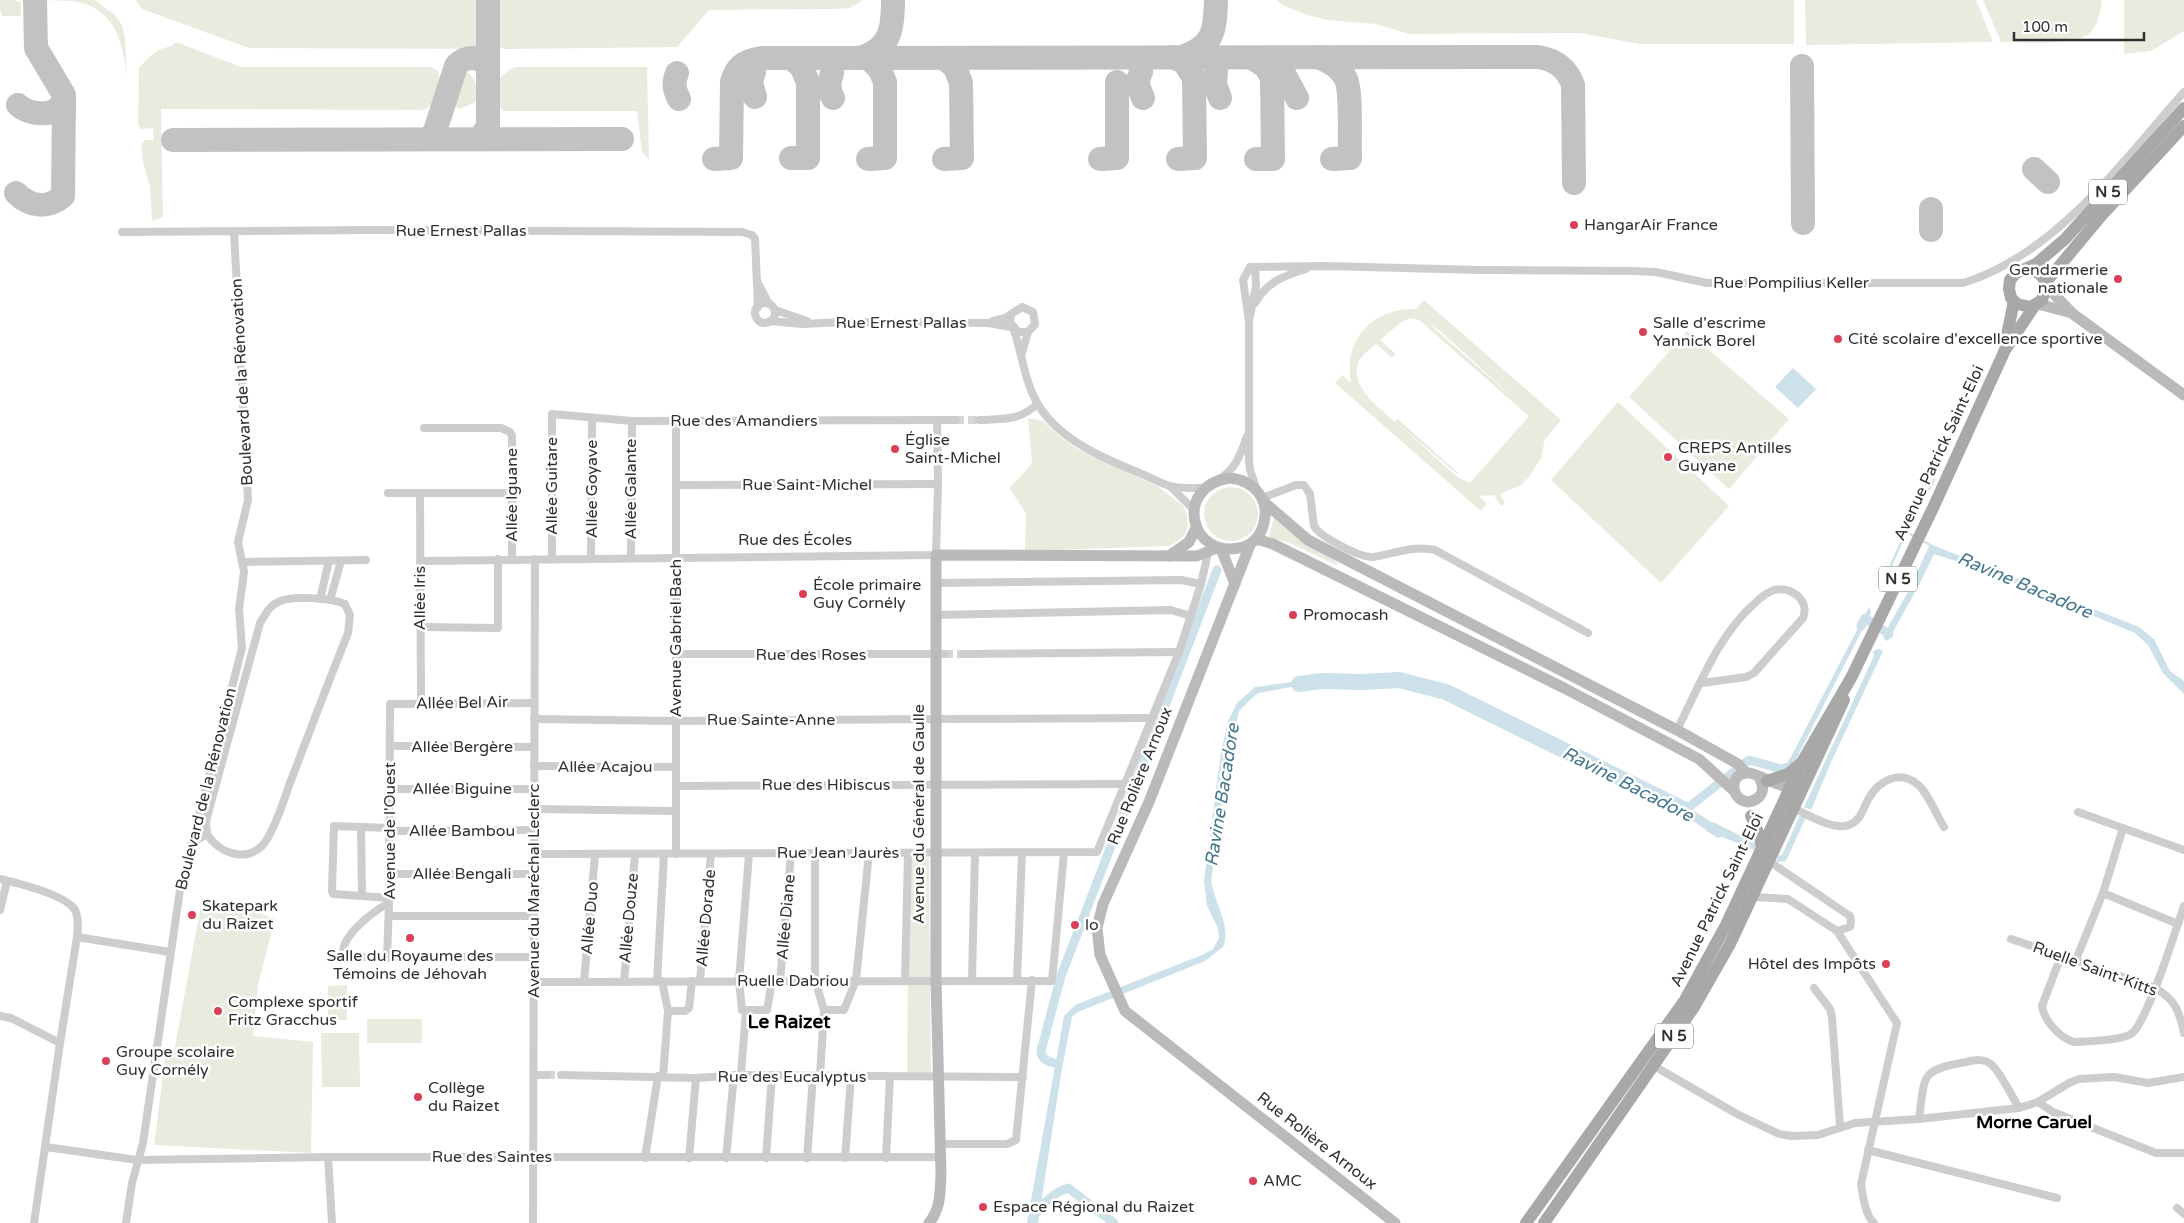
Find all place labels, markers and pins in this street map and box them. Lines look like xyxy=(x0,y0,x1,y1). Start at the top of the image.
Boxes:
place label: HangarAir France xyxy=(1584,215,1718,235)
marker: HangarAir France xyxy=(1568,219,1580,231)
place label: Gendarmerie nationale xyxy=(2009,260,2108,298)
marker: Gendarmerie nationale xyxy=(2112,273,2124,285)
place label: Salle d'escrime Yannick Borel xyxy=(1653,313,1766,351)
marker: Salle d'escrime Yannick Borel xyxy=(1637,326,1649,338)
place label: Cité scolaire d'excellence sportive xyxy=(1848,329,2102,349)
marker: Cité scolaire d'excellence sportive xyxy=(1832,333,1844,345)
place label: Église Saint-Michel xyxy=(905,430,1001,468)
place label: CREPS Antilles Guyane xyxy=(1678,438,1792,476)
marker: Église Saint-Michel xyxy=(889,443,901,455)
marker: CREPS Antilles Guyane xyxy=(1662,451,1674,463)
place label: École primaire Guy Cornély xyxy=(813,575,921,613)
marker: École primaire Guy Cornély xyxy=(797,588,809,600)
place label: Promocash xyxy=(1303,605,1389,625)
marker: Promocash xyxy=(1287,609,1299,621)
place label: Skatepark du Raizet xyxy=(202,896,278,934)
marker: Skatepark du Raizet xyxy=(186,909,198,921)
place label: lo xyxy=(1085,915,1099,935)
marker: lo xyxy=(1069,919,1081,931)
marker: Salle du Royaume des Témoins de Jéhovah xyxy=(404,932,416,944)
place label: Salle du Royaume des Témoins de Jéhovah xyxy=(327,946,493,984)
place label: Hôtel des Impôts xyxy=(1748,954,1876,974)
marker: Hôtel des Impôts xyxy=(1880,958,1892,970)
place label: Complexe sportif Fritz Gracchus xyxy=(228,992,359,1030)
marker: Complexe sportif Fritz Gracchus xyxy=(212,1005,224,1017)
place label: Groupe scolaire Guy Cornély xyxy=(116,1042,235,1080)
marker: Groupe scolaire Guy Cornély xyxy=(100,1055,112,1067)
place label: Collège du Raizet xyxy=(428,1078,500,1116)
marker: Collège du Raizet xyxy=(412,1091,424,1103)
place label: AMC xyxy=(1263,1171,1302,1191)
marker: AMC xyxy=(1247,1175,1259,1187)
place label: Espace Régional du Raizet xyxy=(993,1197,1194,1217)
marker: Espace Régional du Raizet xyxy=(977,1201,989,1213)

